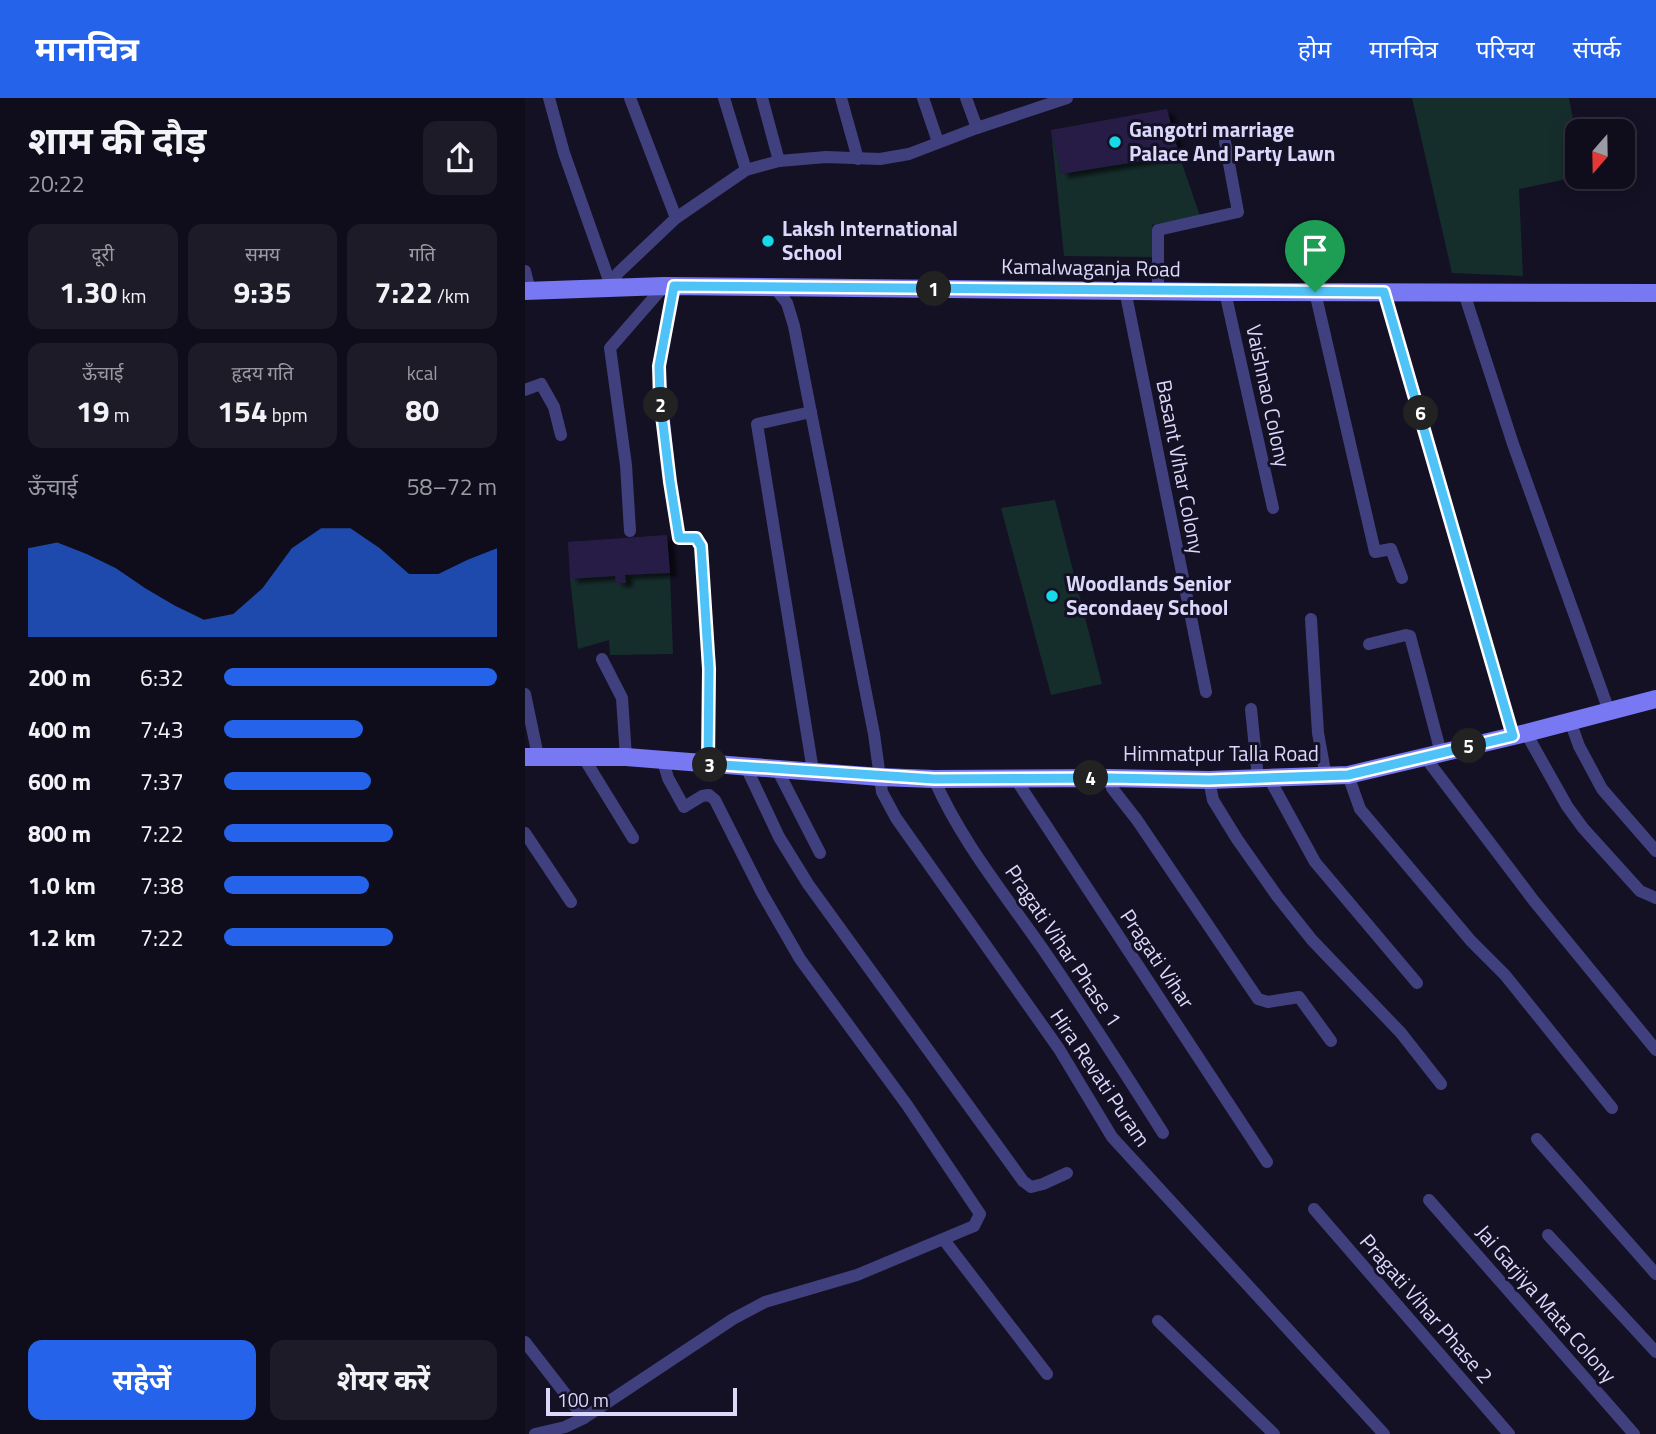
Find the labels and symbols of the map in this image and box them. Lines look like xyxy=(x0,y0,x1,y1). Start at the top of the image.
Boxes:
place label: Gangotri marriage Palace And Party Lawn xyxy=(1129,113,1335,169)
north arrow xyxy=(1565,119,1635,189)
marker: Gangotri marriage Palace And Party Lawn xyxy=(1107,134,1123,150)
place label: Laksh International School xyxy=(782,212,958,268)
pin xyxy=(1285,220,1345,292)
marker: Laksh International School xyxy=(760,233,776,249)
street label: Kamalwaganja Road xyxy=(1001,249,1181,285)
pin: 1 xyxy=(917,272,951,306)
street label: Vaishnao Colony xyxy=(1238,322,1300,470)
street label: Basant Vihar Colony xyxy=(1148,377,1214,557)
pin: 2 xyxy=(643,388,679,422)
pin: 6 xyxy=(1403,396,1439,430)
place label: Woodlands Senior Secondaey School xyxy=(1066,567,1231,623)
marker: Woodlands Senior Secondaey School xyxy=(1044,588,1060,604)
pin: 5 xyxy=(1451,728,1487,764)
street label: Himmatpur Talla Road xyxy=(1123,737,1319,769)
pin: 3 xyxy=(693,748,727,782)
pin: 4 xyxy=(1073,760,1109,796)
street label: Pragati Vihar Phase 1 xyxy=(998,858,1130,1033)
street label: Pragati Vihar xyxy=(1113,902,1203,1015)
street label: Hira Revati Puram xyxy=(1043,1002,1159,1153)
street label: Jai Garjiya Mata Colony xyxy=(1469,1217,1625,1390)
street label: Pragati Vihar Phase 2 xyxy=(1352,1226,1501,1390)
scale bar xyxy=(546,1385,737,1417)

